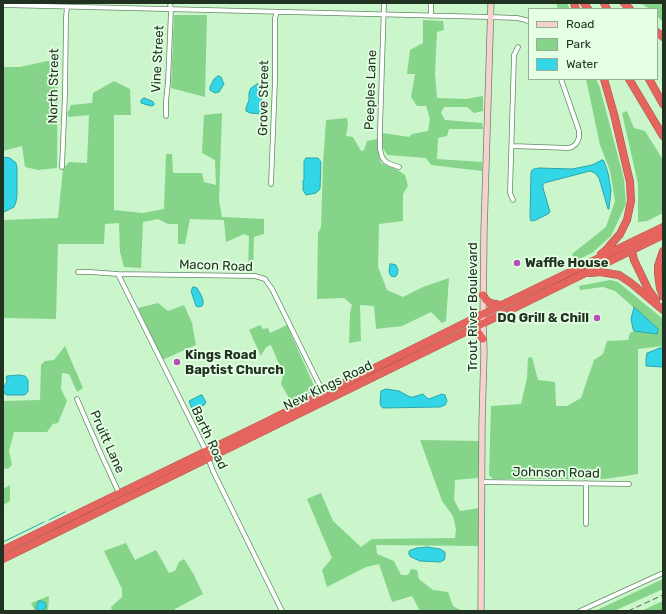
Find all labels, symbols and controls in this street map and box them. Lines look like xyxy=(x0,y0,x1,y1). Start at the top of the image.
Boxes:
legend xyxy=(528,8,658,80)
text: Road xyxy=(566,17,594,31)
street label: Vine Street xyxy=(148,25,168,93)
text: Park xyxy=(566,37,591,51)
street label: North Street xyxy=(46,48,62,124)
street label: Peeples Lane xyxy=(362,50,380,130)
text: Water xyxy=(566,57,598,71)
street label: Grove Street xyxy=(256,60,272,136)
street label: Trout River Boulevard xyxy=(465,242,481,372)
place label: Waffle House xyxy=(525,255,608,271)
street label: Macon Road xyxy=(179,257,253,275)
marker: Waffle House xyxy=(512,258,522,268)
place label: DQ Grill & Chill xyxy=(497,310,589,326)
marker: DQ Grill & Chill xyxy=(592,313,602,323)
place label: Kings Road Baptist Church xyxy=(185,347,284,378)
marker: Kings Road Baptist Church xyxy=(172,357,182,367)
street label: New Kings Road xyxy=(281,358,375,414)
street label: Barth Road xyxy=(188,404,230,472)
street label: Pruitt Lane xyxy=(86,408,128,476)
street label: Johnson Road xyxy=(512,464,600,482)

